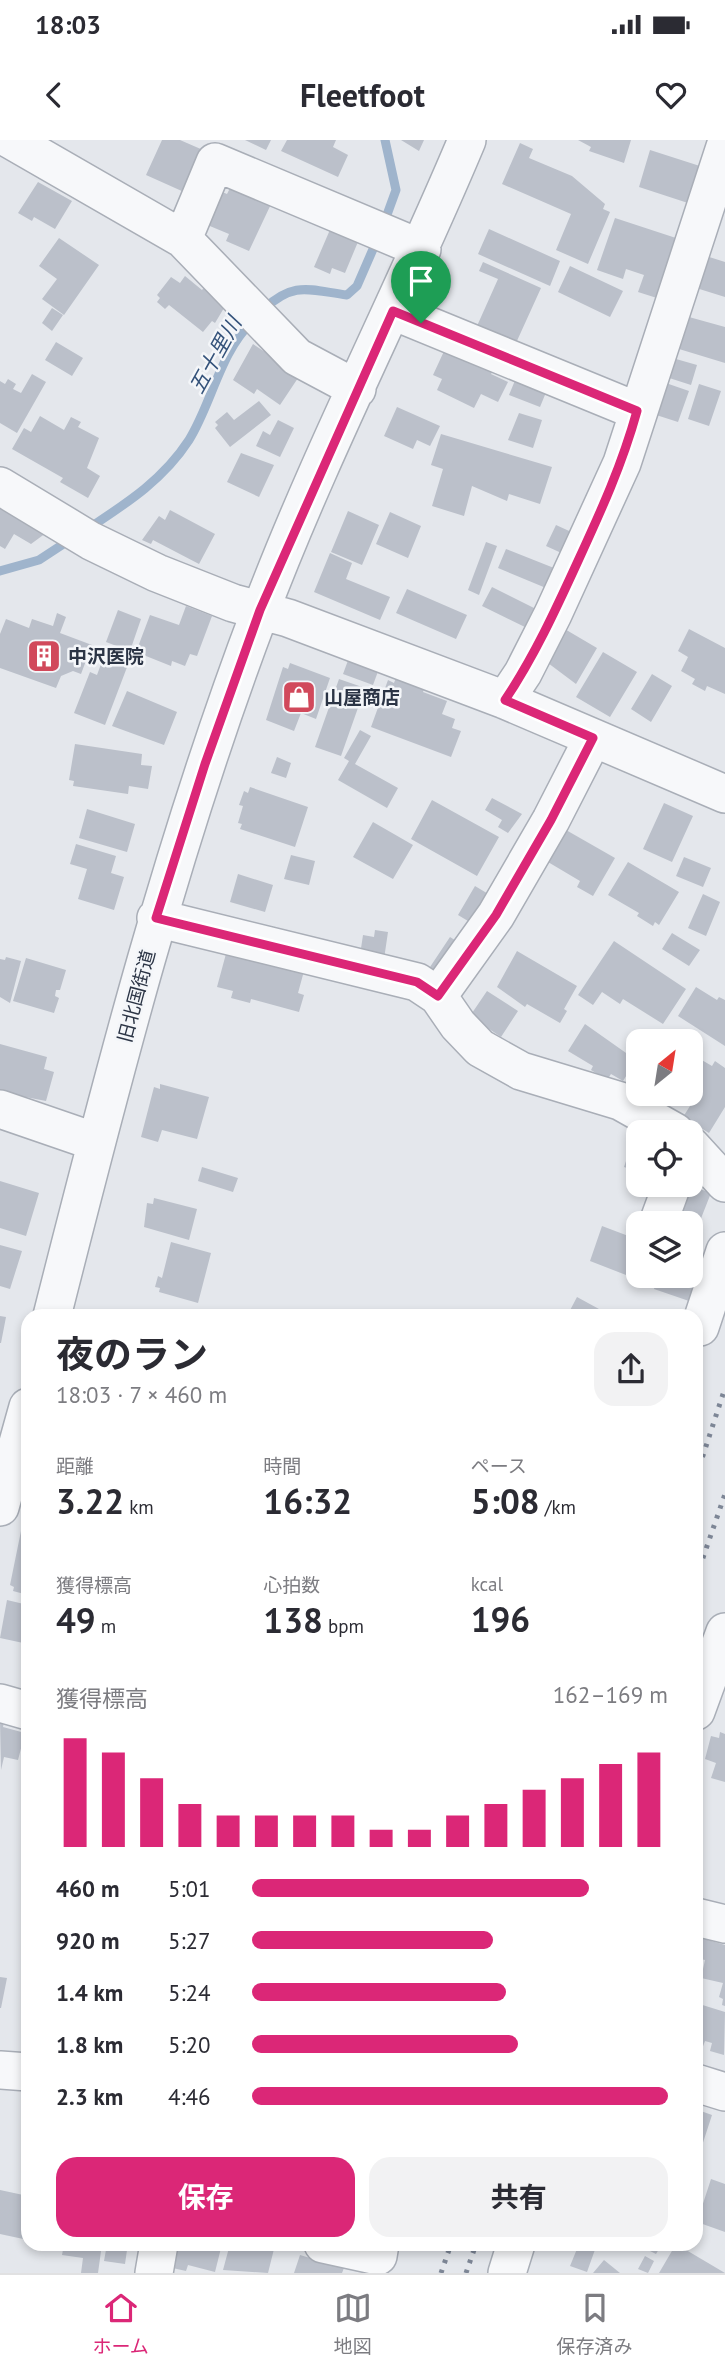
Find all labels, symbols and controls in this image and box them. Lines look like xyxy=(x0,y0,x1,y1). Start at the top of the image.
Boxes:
text: 18:03 xyxy=(35,8,101,41)
text: Fleetfoot xyxy=(300,74,425,116)
icon: back xyxy=(35,76,73,114)
icon: heart xyxy=(652,76,690,114)
pin xyxy=(391,251,451,323)
icon: arrive xyxy=(402,262,440,300)
water label: 五十里川 xyxy=(183,310,248,398)
building icon: 中沢医院 xyxy=(25,637,63,675)
place label: 中沢医院 xyxy=(68,644,144,668)
shop icon: 山屋商店 xyxy=(280,678,318,716)
place label: 山屋商店 xyxy=(324,685,400,709)
street label: 旧北国街道 xyxy=(112,947,160,1045)
north arrow xyxy=(626,1029,704,1106)
map controls xyxy=(626,1029,703,1288)
button: locate xyxy=(626,1120,703,1197)
button: layers xyxy=(626,1211,703,1288)
text: 夜のラン xyxy=(56,1329,208,1378)
button: share xyxy=(594,1332,668,1406)
text: 18:03 · 7 × 460 m xyxy=(56,1380,227,1409)
text: 距離 xyxy=(56,1454,94,1478)
text: 時間 xyxy=(263,1454,301,1478)
text: ペース xyxy=(471,1454,527,1478)
text: 3.22 xyxy=(56,1478,124,1524)
text: 16:32 xyxy=(263,1478,352,1524)
text: 5:08 xyxy=(471,1478,540,1524)
text: km xyxy=(124,1495,154,1519)
text: /km xyxy=(540,1495,576,1519)
text: kcal xyxy=(471,1572,503,1596)
text: 獲得標高 xyxy=(56,1573,132,1597)
text: 心拍数 xyxy=(263,1573,320,1597)
text: 196 xyxy=(471,1596,530,1642)
text: 49 xyxy=(56,1597,96,1643)
text: 138 xyxy=(263,1597,323,1643)
text: m xyxy=(96,1614,116,1638)
text: bpm xyxy=(323,1614,364,1638)
text: 162–169 m xyxy=(553,1680,668,1709)
text: 獲得標高 xyxy=(56,1684,148,1713)
text: 460 m xyxy=(56,1874,119,1903)
text: 5:01 xyxy=(168,1874,211,1903)
text: 920 m xyxy=(56,1926,119,1955)
text: 5:27 xyxy=(168,1926,211,1955)
text: 1.4 km xyxy=(56,1978,123,2007)
text: 5:24 xyxy=(168,1978,211,2007)
text: 1.8 km xyxy=(56,2030,123,2059)
text: 5:20 xyxy=(168,2030,211,2059)
text: 2.3 km xyxy=(56,2082,123,2111)
text: 4:46 xyxy=(168,2082,211,2111)
button: 保存 xyxy=(56,2157,355,2237)
button: 共有 xyxy=(369,2157,668,2237)
tab: ホーム xyxy=(92,2289,149,2358)
tab: 地図 xyxy=(334,2289,372,2358)
tab: 保存済み xyxy=(557,2289,633,2358)

